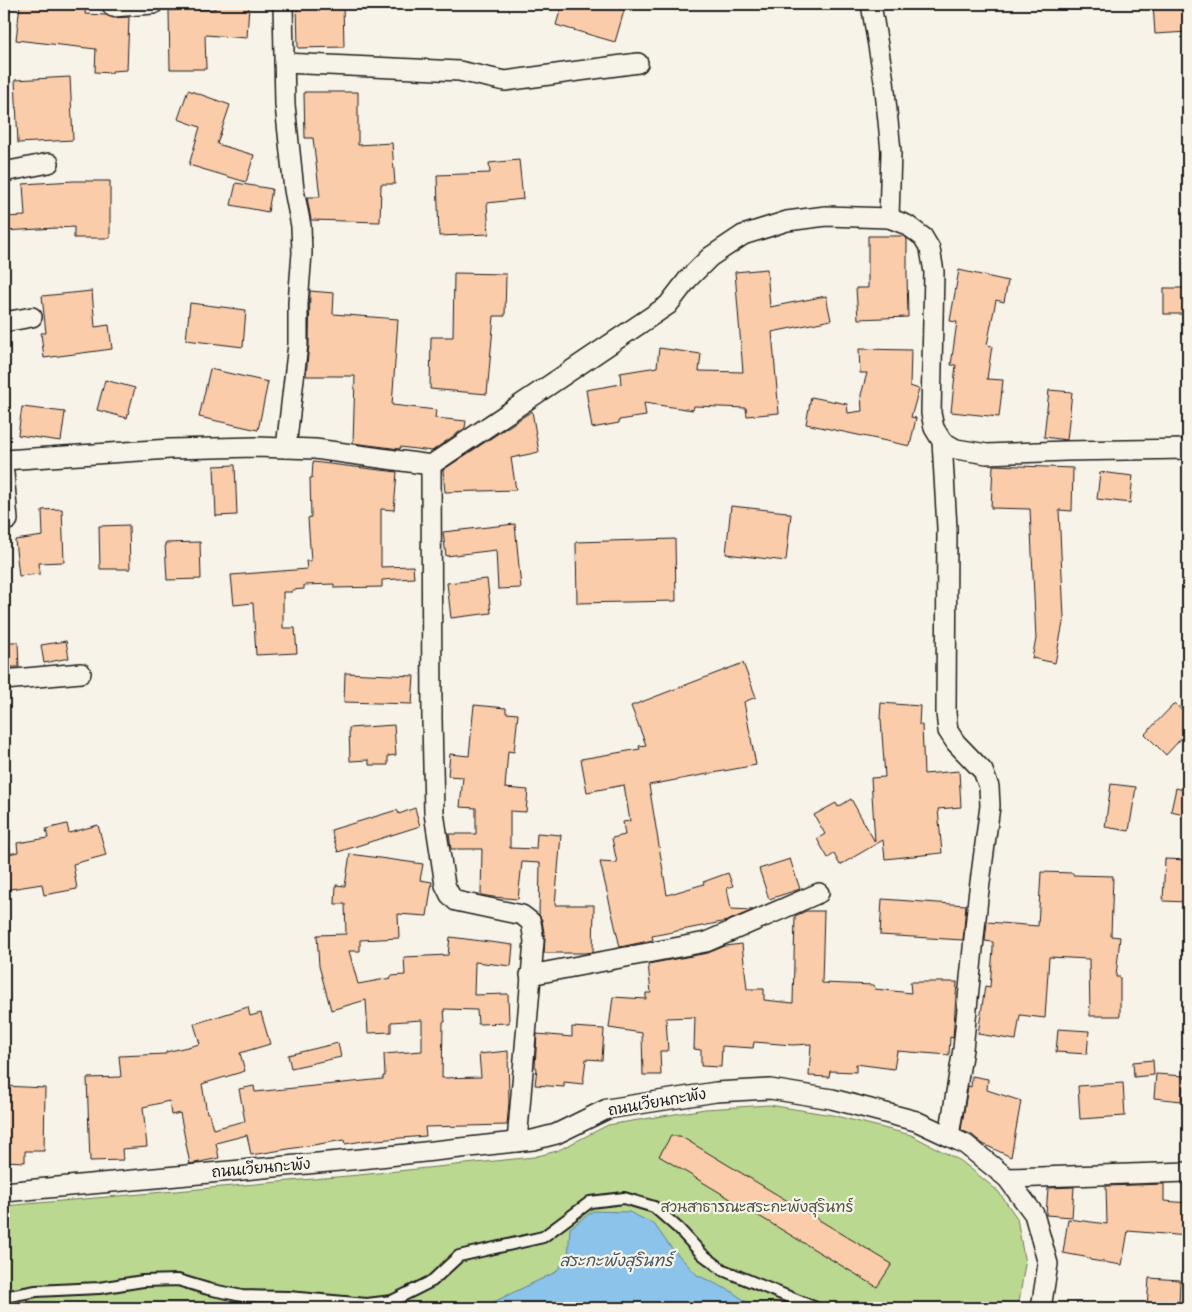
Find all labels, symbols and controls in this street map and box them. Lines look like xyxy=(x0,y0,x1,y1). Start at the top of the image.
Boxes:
street label: ถนนเวียนกะพัง xyxy=(607,1085,708,1120)
street label: ถนนเวียนกะพัง xyxy=(211,1155,311,1182)
park label: สวนสาธารณะสระกะพังสุรินทร์ xyxy=(661,1197,854,1218)
water label: สระกะพังสุรินทร์ xyxy=(559,1250,677,1273)

